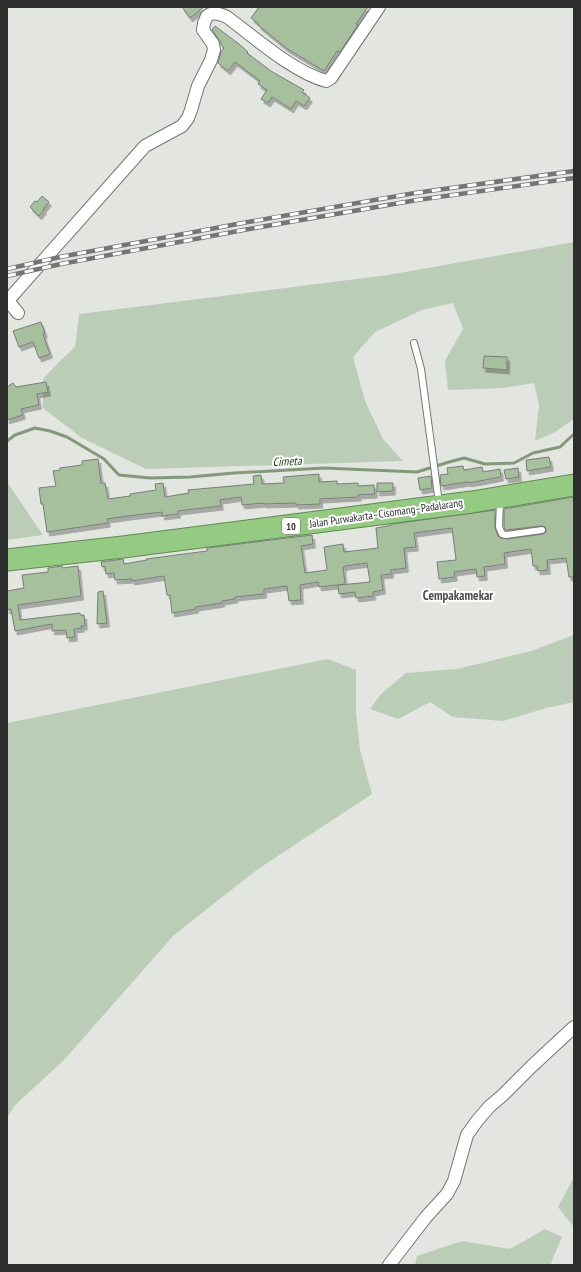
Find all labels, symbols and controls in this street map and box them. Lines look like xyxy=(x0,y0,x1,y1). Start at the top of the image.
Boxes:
water label: Cimeta xyxy=(272,453,303,469)
street label: Jalan Purwakarta–Cisomang–Padalarang xyxy=(307,495,464,531)
road number: 10 xyxy=(282,518,300,534)
district label: Cempakamekar xyxy=(423,587,493,604)

